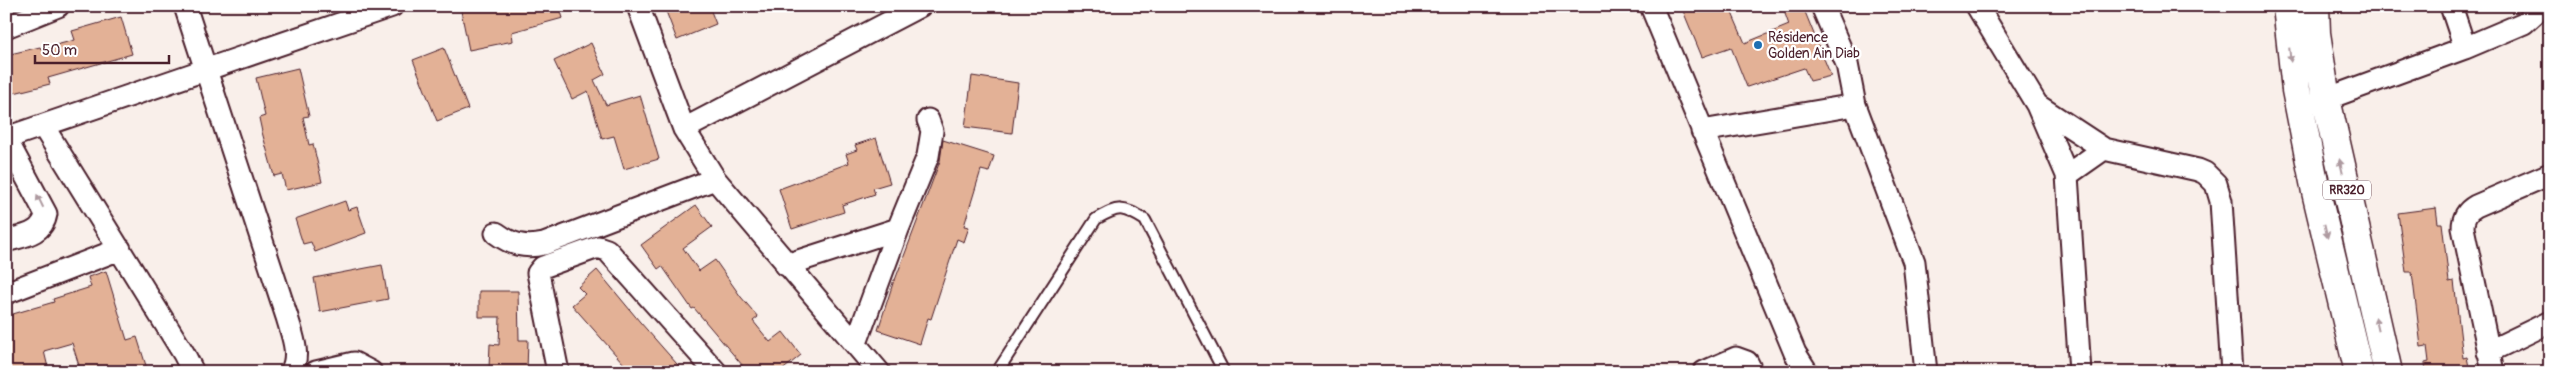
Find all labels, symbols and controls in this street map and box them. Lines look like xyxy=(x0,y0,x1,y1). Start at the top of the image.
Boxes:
place label: Résidence Golden Ain Diab xyxy=(1768,29,1860,62)
scale bar xyxy=(35,32,169,64)
marker: Résidence Golden Ain Diab xyxy=(1752,39,1764,51)
text: 50 m xyxy=(42,41,77,60)
one-way arrow xyxy=(2286,47,2294,63)
one-way arrow xyxy=(2337,157,2345,173)
road number: RR320 xyxy=(2323,180,2371,200)
one-way arrow xyxy=(36,194,44,208)
one-way arrow xyxy=(2322,224,2330,239)
one-way arrow xyxy=(2373,317,2381,332)

